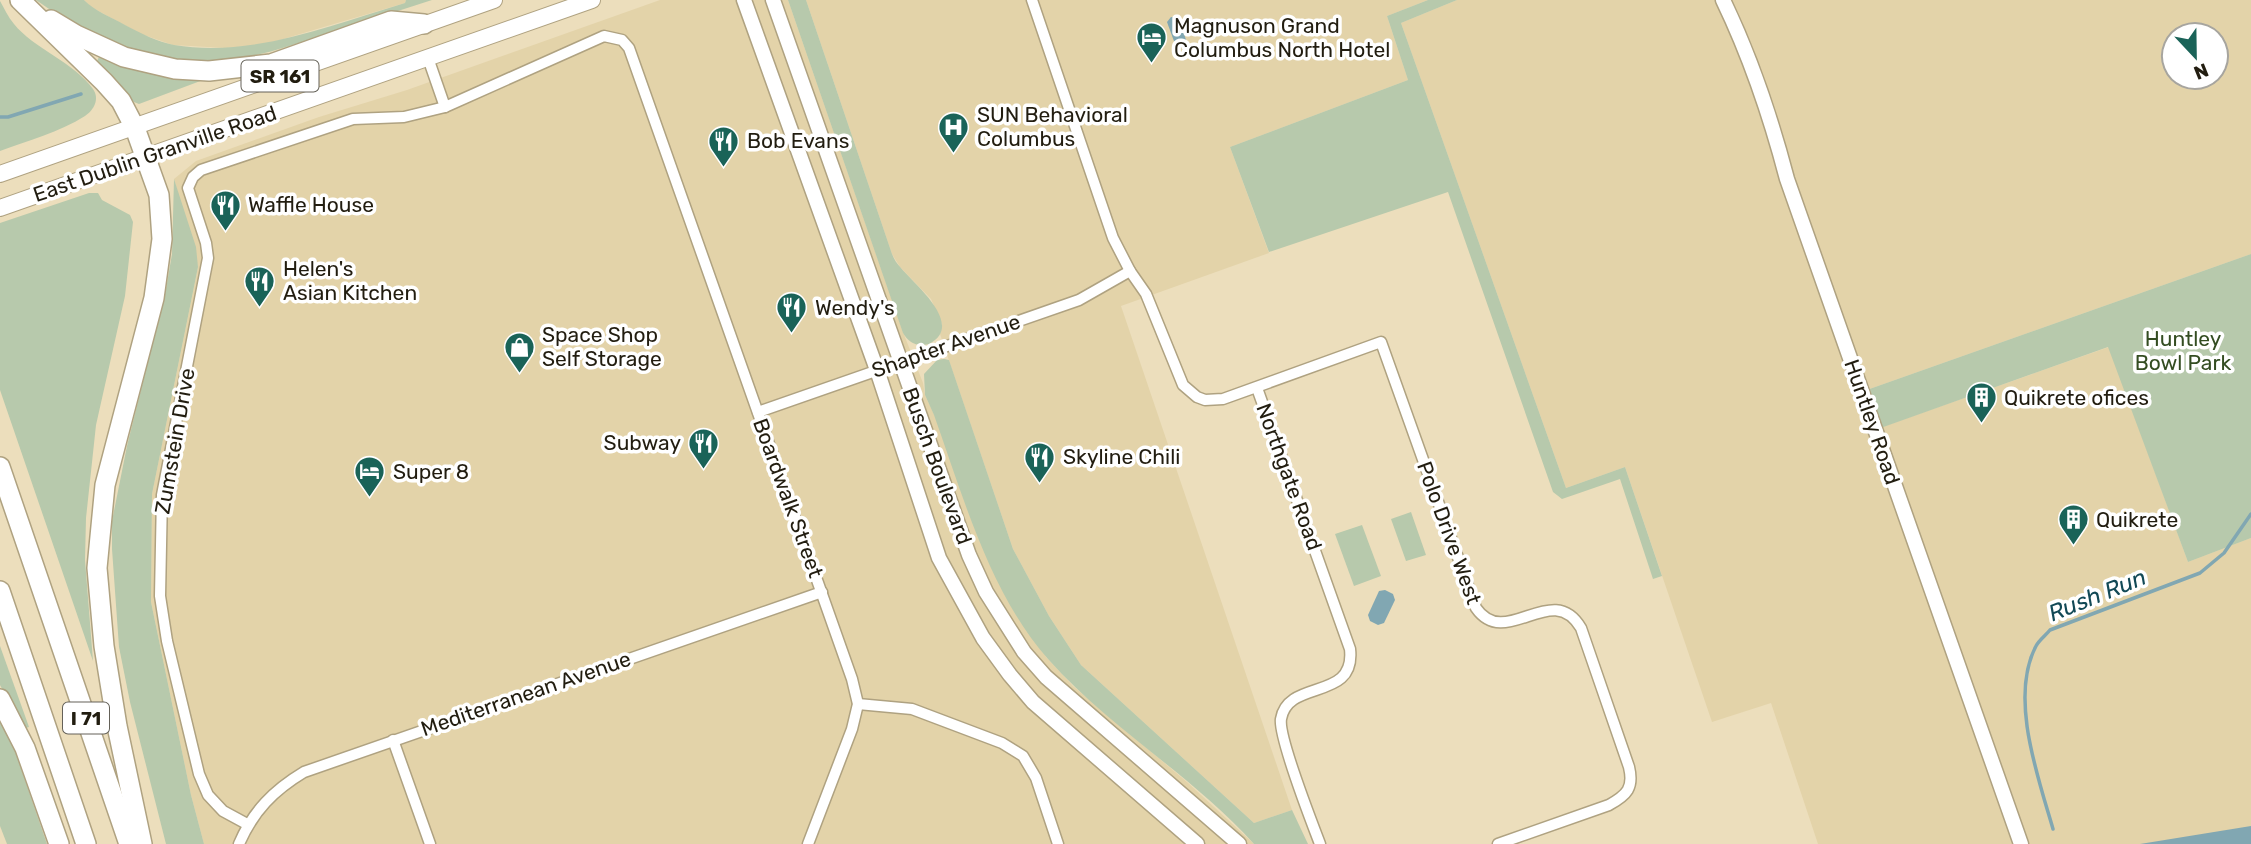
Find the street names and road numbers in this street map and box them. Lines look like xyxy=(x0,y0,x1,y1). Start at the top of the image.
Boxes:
road number: SR 161 xyxy=(242,60,318,92)
street label: East Dublin Granville Road xyxy=(30,100,280,207)
street label: Shapter Avenue xyxy=(868,308,1023,383)
street label: Huntley Road xyxy=(1839,356,1906,488)
street label: Zumstein Drive xyxy=(149,366,200,516)
street label: Busch Boulevard xyxy=(897,384,977,548)
street label: Northgate Road xyxy=(1251,400,1328,554)
street label: Boardwalk Street xyxy=(748,415,829,581)
street label: Polo Drive West xyxy=(1412,458,1487,608)
street label: Mediterranean Avenue xyxy=(418,646,634,741)
road number: I 71 xyxy=(63,702,109,734)

